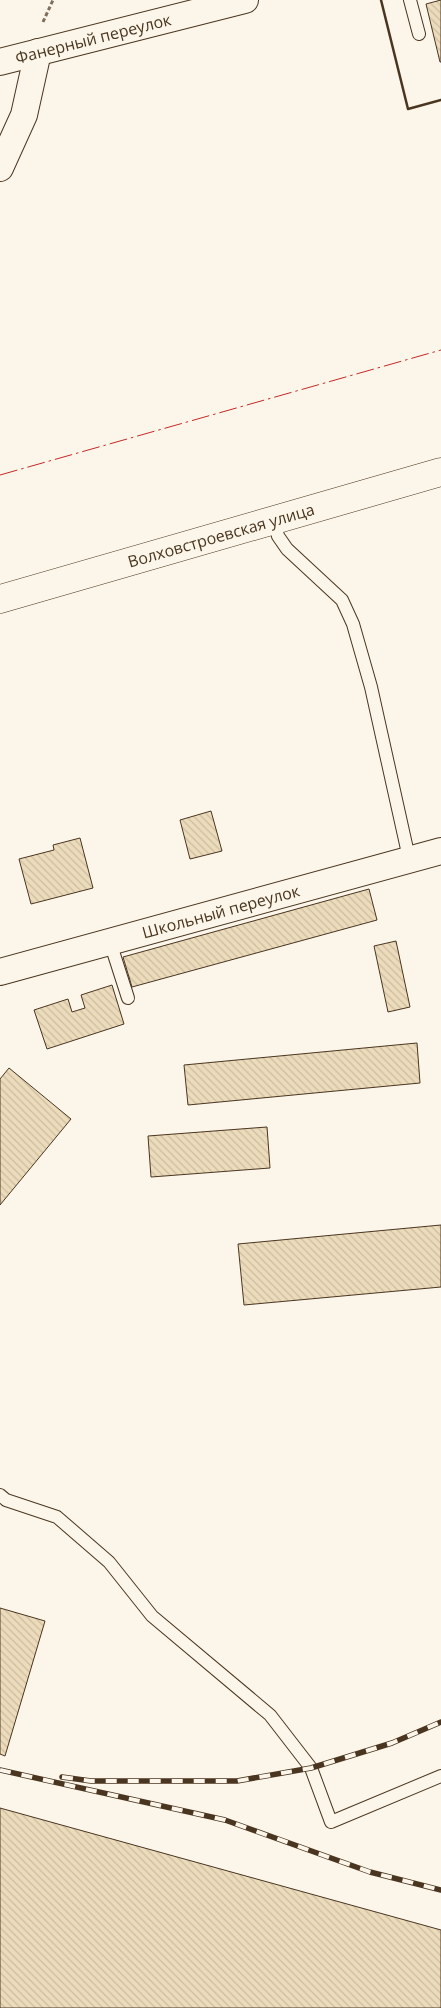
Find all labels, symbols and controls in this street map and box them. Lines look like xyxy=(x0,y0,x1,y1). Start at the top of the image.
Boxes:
street label: Фанерный переулок xyxy=(13,8,174,69)
street label: Волховстроевская улица xyxy=(125,498,317,573)
street label: Школьный переулок xyxy=(140,879,303,944)

